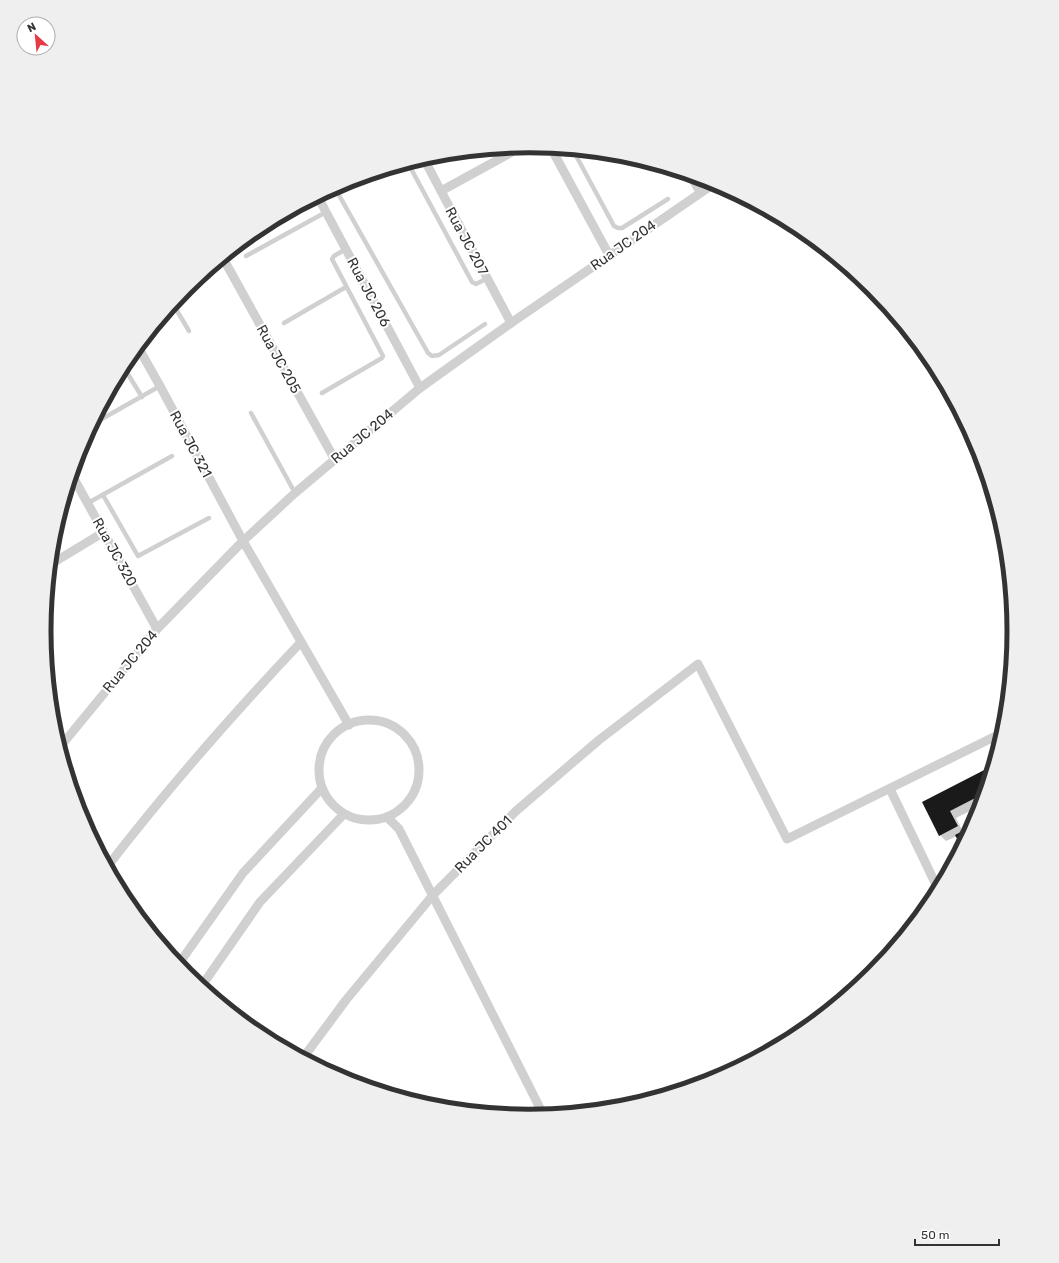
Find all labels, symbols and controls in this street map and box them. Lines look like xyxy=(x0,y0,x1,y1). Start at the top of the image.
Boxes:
north arrow xyxy=(16,16,56,56)
text: N xyxy=(25,20,38,35)
street label: Rua JC 207 xyxy=(442,204,492,278)
street label: Rua JC 204 xyxy=(587,216,660,274)
street label: Rua JC 206 xyxy=(343,255,394,330)
street label: Rua JC 205 xyxy=(253,322,304,397)
street label: Rua JC 204 xyxy=(328,405,397,467)
street label: Rua JC 321 xyxy=(166,408,215,480)
street label: Rua JC 320 xyxy=(89,515,140,590)
street label: Rua JC 204 xyxy=(99,626,162,696)
street label: Rua JC 401 xyxy=(451,812,516,877)
scale bar xyxy=(915,1221,999,1247)
text: 50 m xyxy=(921,1228,949,1242)

